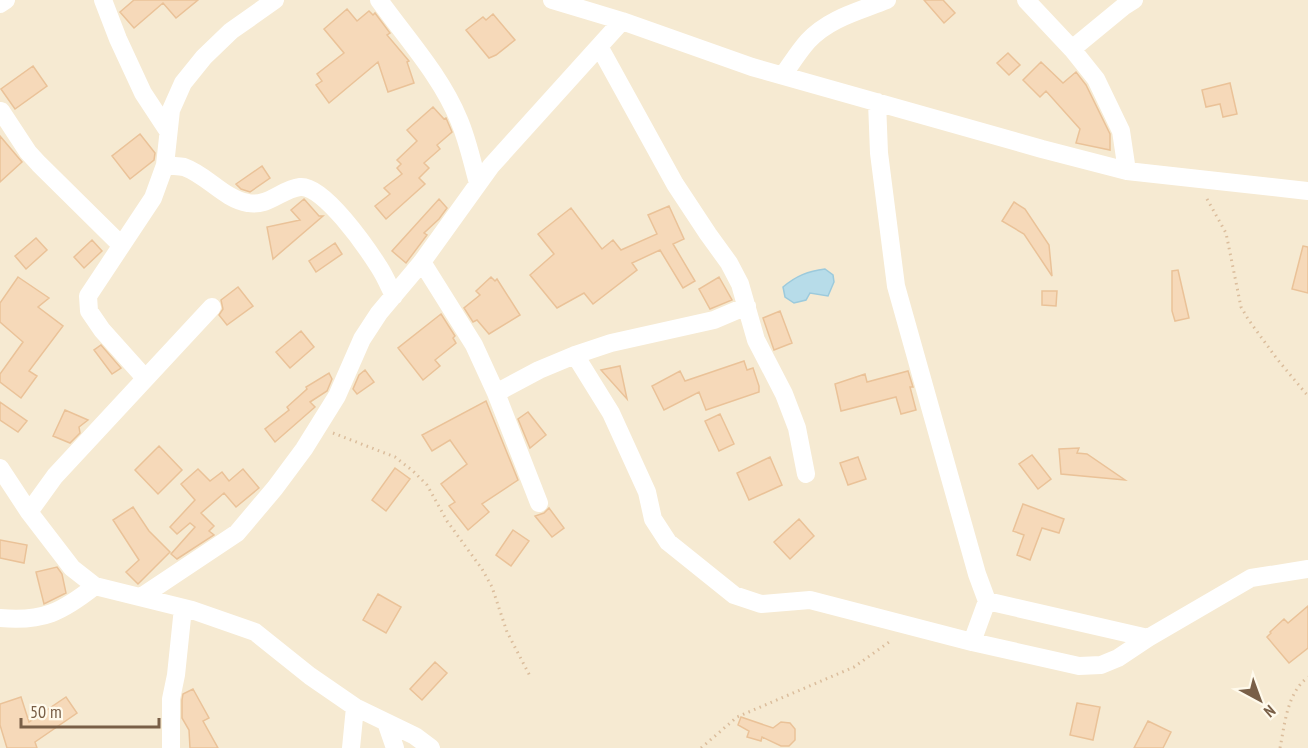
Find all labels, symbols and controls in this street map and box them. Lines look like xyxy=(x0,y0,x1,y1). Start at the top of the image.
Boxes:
north arrow xyxy=(1230,670,1290,730)
scale bar xyxy=(21,691,159,729)
text: 50 m xyxy=(30,700,62,723)
text: N xyxy=(1260,701,1280,722)

